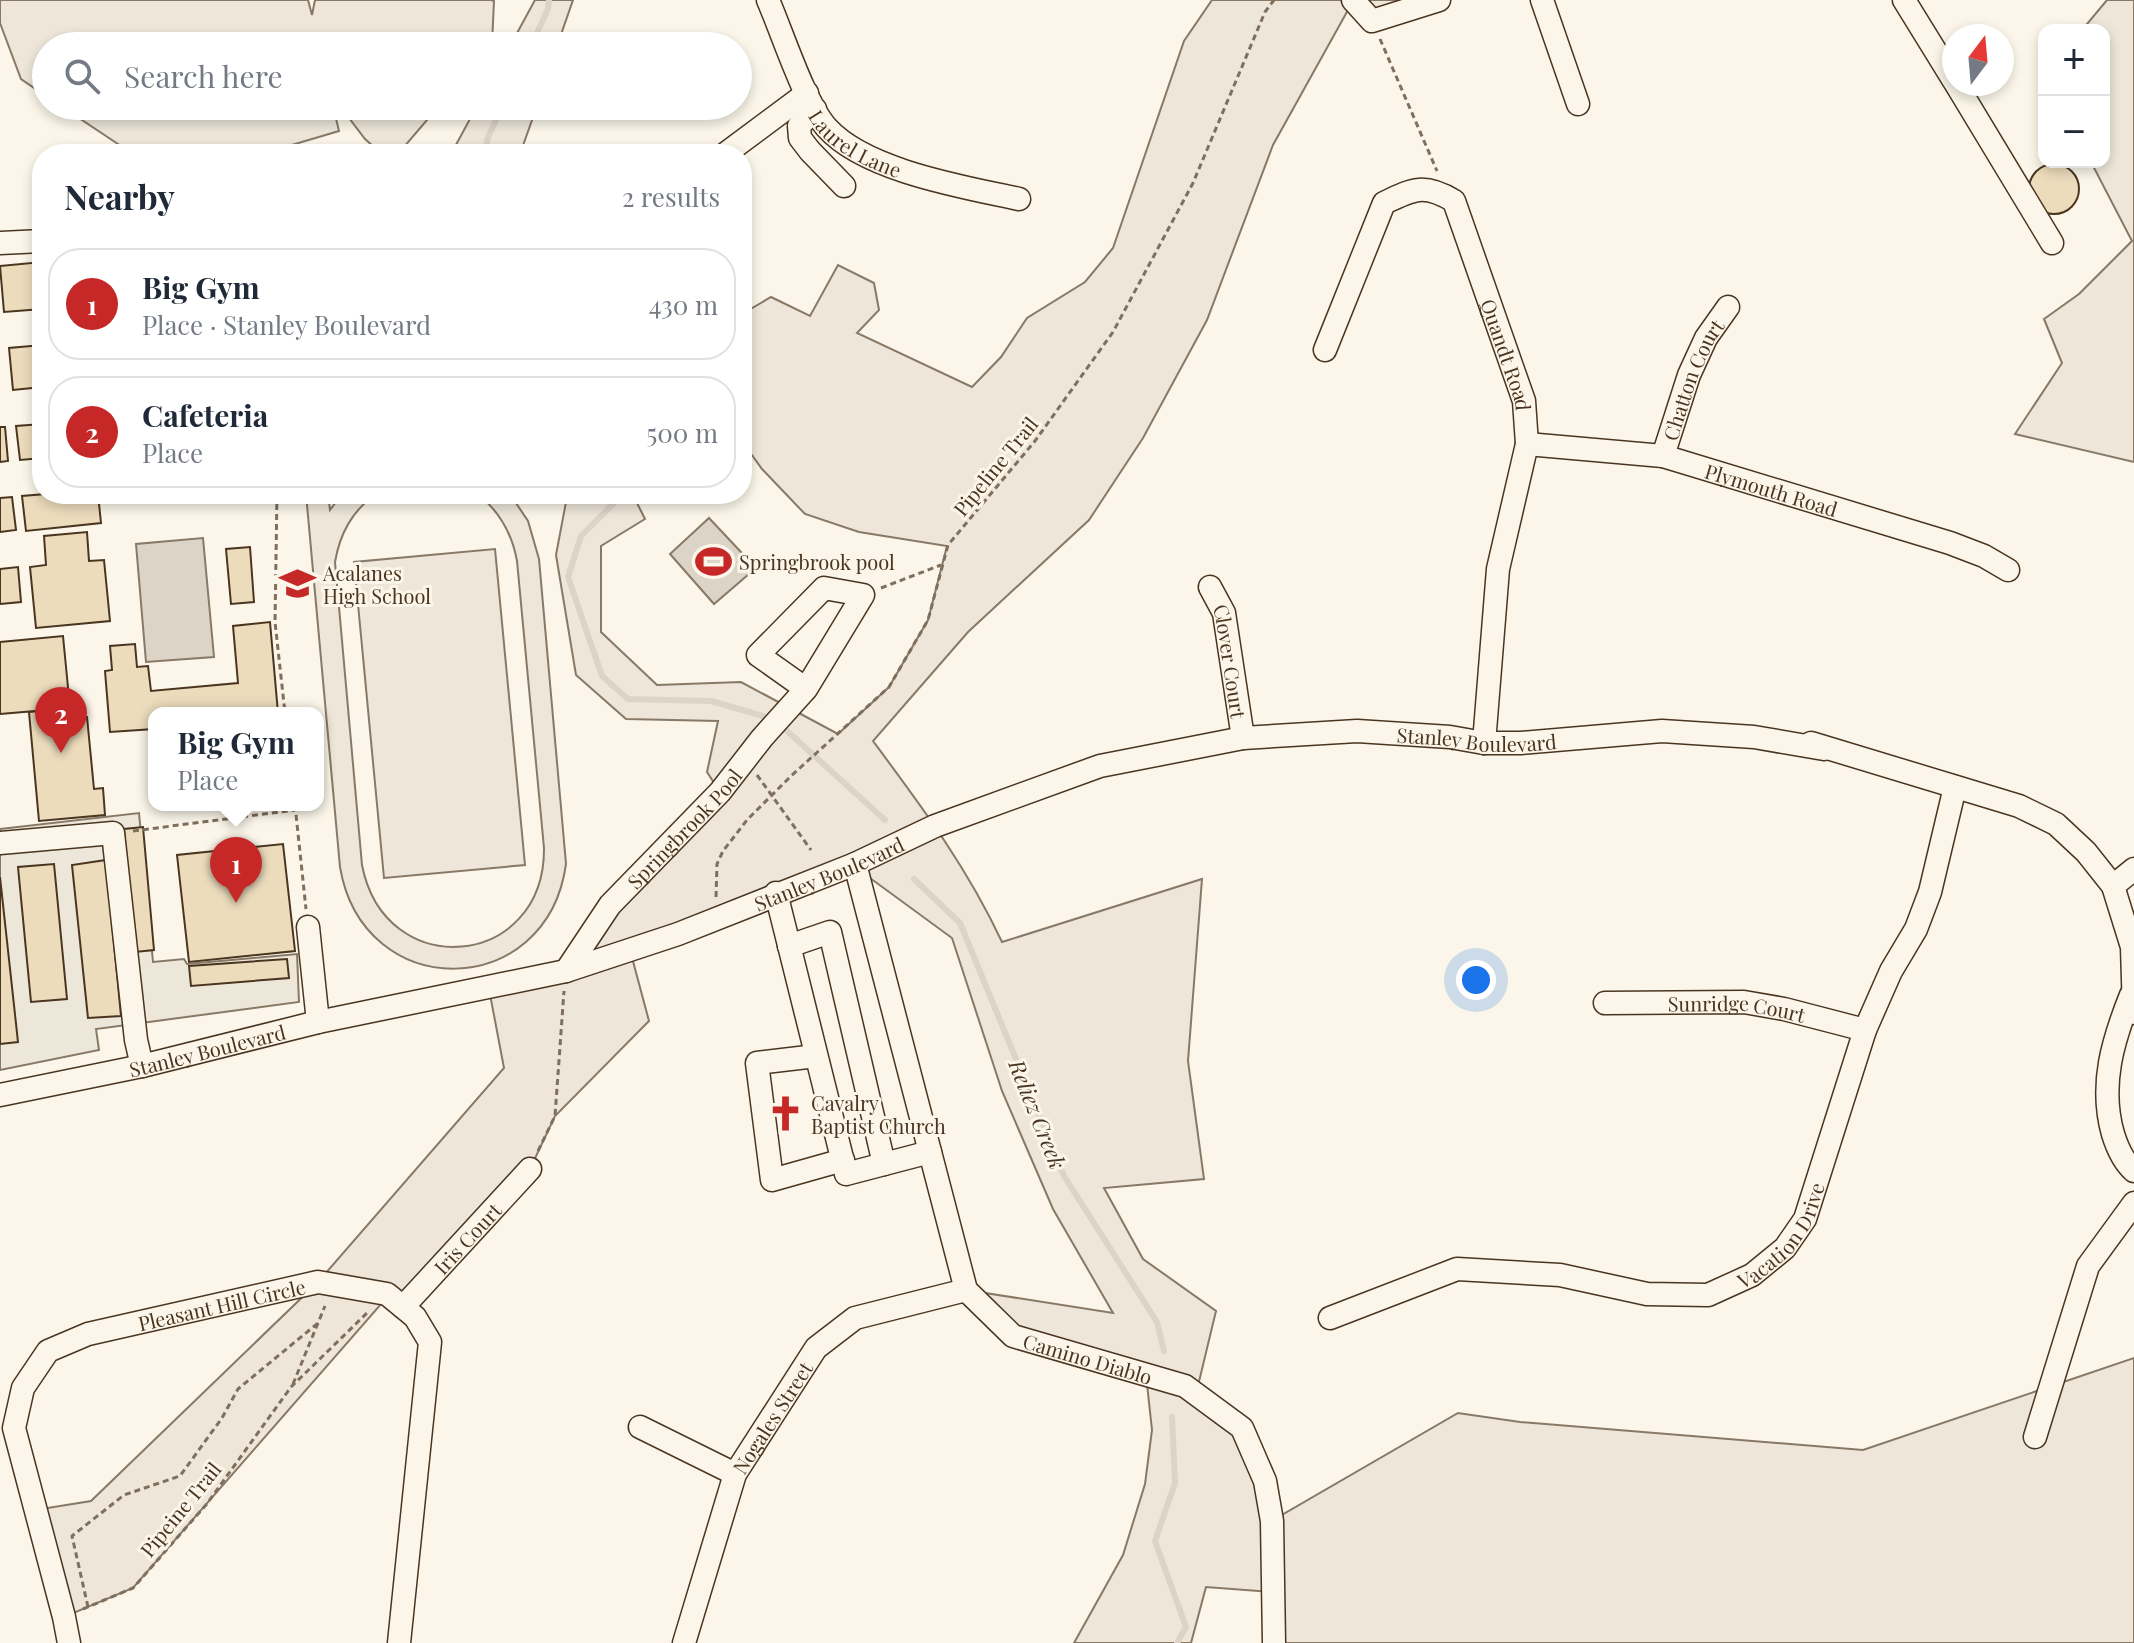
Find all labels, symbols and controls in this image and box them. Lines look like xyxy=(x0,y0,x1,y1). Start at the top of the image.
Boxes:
north arrow xyxy=(1942,24,2014,96)
map controls xyxy=(2038,24,2110,168)
button: + xyxy=(2038,24,2110,96)
search box xyxy=(32,32,752,120)
icon: search xyxy=(60,54,104,98)
text: Search here xyxy=(124,56,283,96)
button: − xyxy=(2038,96,2110,168)
street label: Laurel Lane xyxy=(804,104,905,183)
text: Nearby xyxy=(64,173,175,219)
text: 2 results xyxy=(622,179,720,214)
text: Big Gym xyxy=(142,267,260,307)
text: 1 xyxy=(87,287,97,322)
text: 430 m xyxy=(649,287,718,322)
street label: Quandt Road xyxy=(1476,295,1538,412)
text: Place · Stanley Boulevard xyxy=(142,307,431,342)
street label: Chatton Court xyxy=(1655,313,1730,444)
text: Cafeteria xyxy=(142,395,268,435)
street label: Pipeline Trail xyxy=(947,411,1044,521)
text: 2 xyxy=(85,415,99,450)
text: 500 m xyxy=(646,415,718,450)
text: Place xyxy=(142,435,203,470)
street label: Plymouth Road xyxy=(1702,456,1841,522)
sports icon: Springbrook pool xyxy=(694,542,732,580)
place label: Springbrook pool xyxy=(739,548,895,575)
place label: Acalanes High School xyxy=(322,559,431,609)
school or university icon: Acalanes High School xyxy=(278,565,316,603)
street label: Clover Court xyxy=(1208,598,1253,721)
pin: 2 xyxy=(35,687,87,753)
popup xyxy=(148,707,324,811)
street label: Stanley Boulevard xyxy=(1396,720,1558,757)
text: Big Gym xyxy=(177,722,295,762)
text: Place xyxy=(177,762,238,797)
street label: Springbrook Pool xyxy=(620,762,747,894)
street label: Stanley Boulevard xyxy=(750,829,908,916)
pin: 1 xyxy=(210,837,262,903)
your location xyxy=(1456,960,1496,1000)
street label: Sunridge Court xyxy=(1668,988,1809,1028)
street label: Stanley Boulevard xyxy=(127,1017,288,1082)
water label: Reliez Creek xyxy=(1002,1054,1074,1173)
place label: Cavalry Baptist Church xyxy=(811,1089,946,1139)
church icon: Cavalry Baptist Church xyxy=(766,1095,804,1133)
street label: Vacation Drive xyxy=(1732,1179,1829,1294)
street label: Iris Court xyxy=(427,1196,507,1279)
street label: Pleasant Hill Circle xyxy=(135,1272,308,1336)
street label: Camino Diablo xyxy=(1020,1326,1156,1389)
street label: Nogales Street xyxy=(725,1355,818,1479)
street label: Pipeine Trail xyxy=(133,1456,227,1562)

